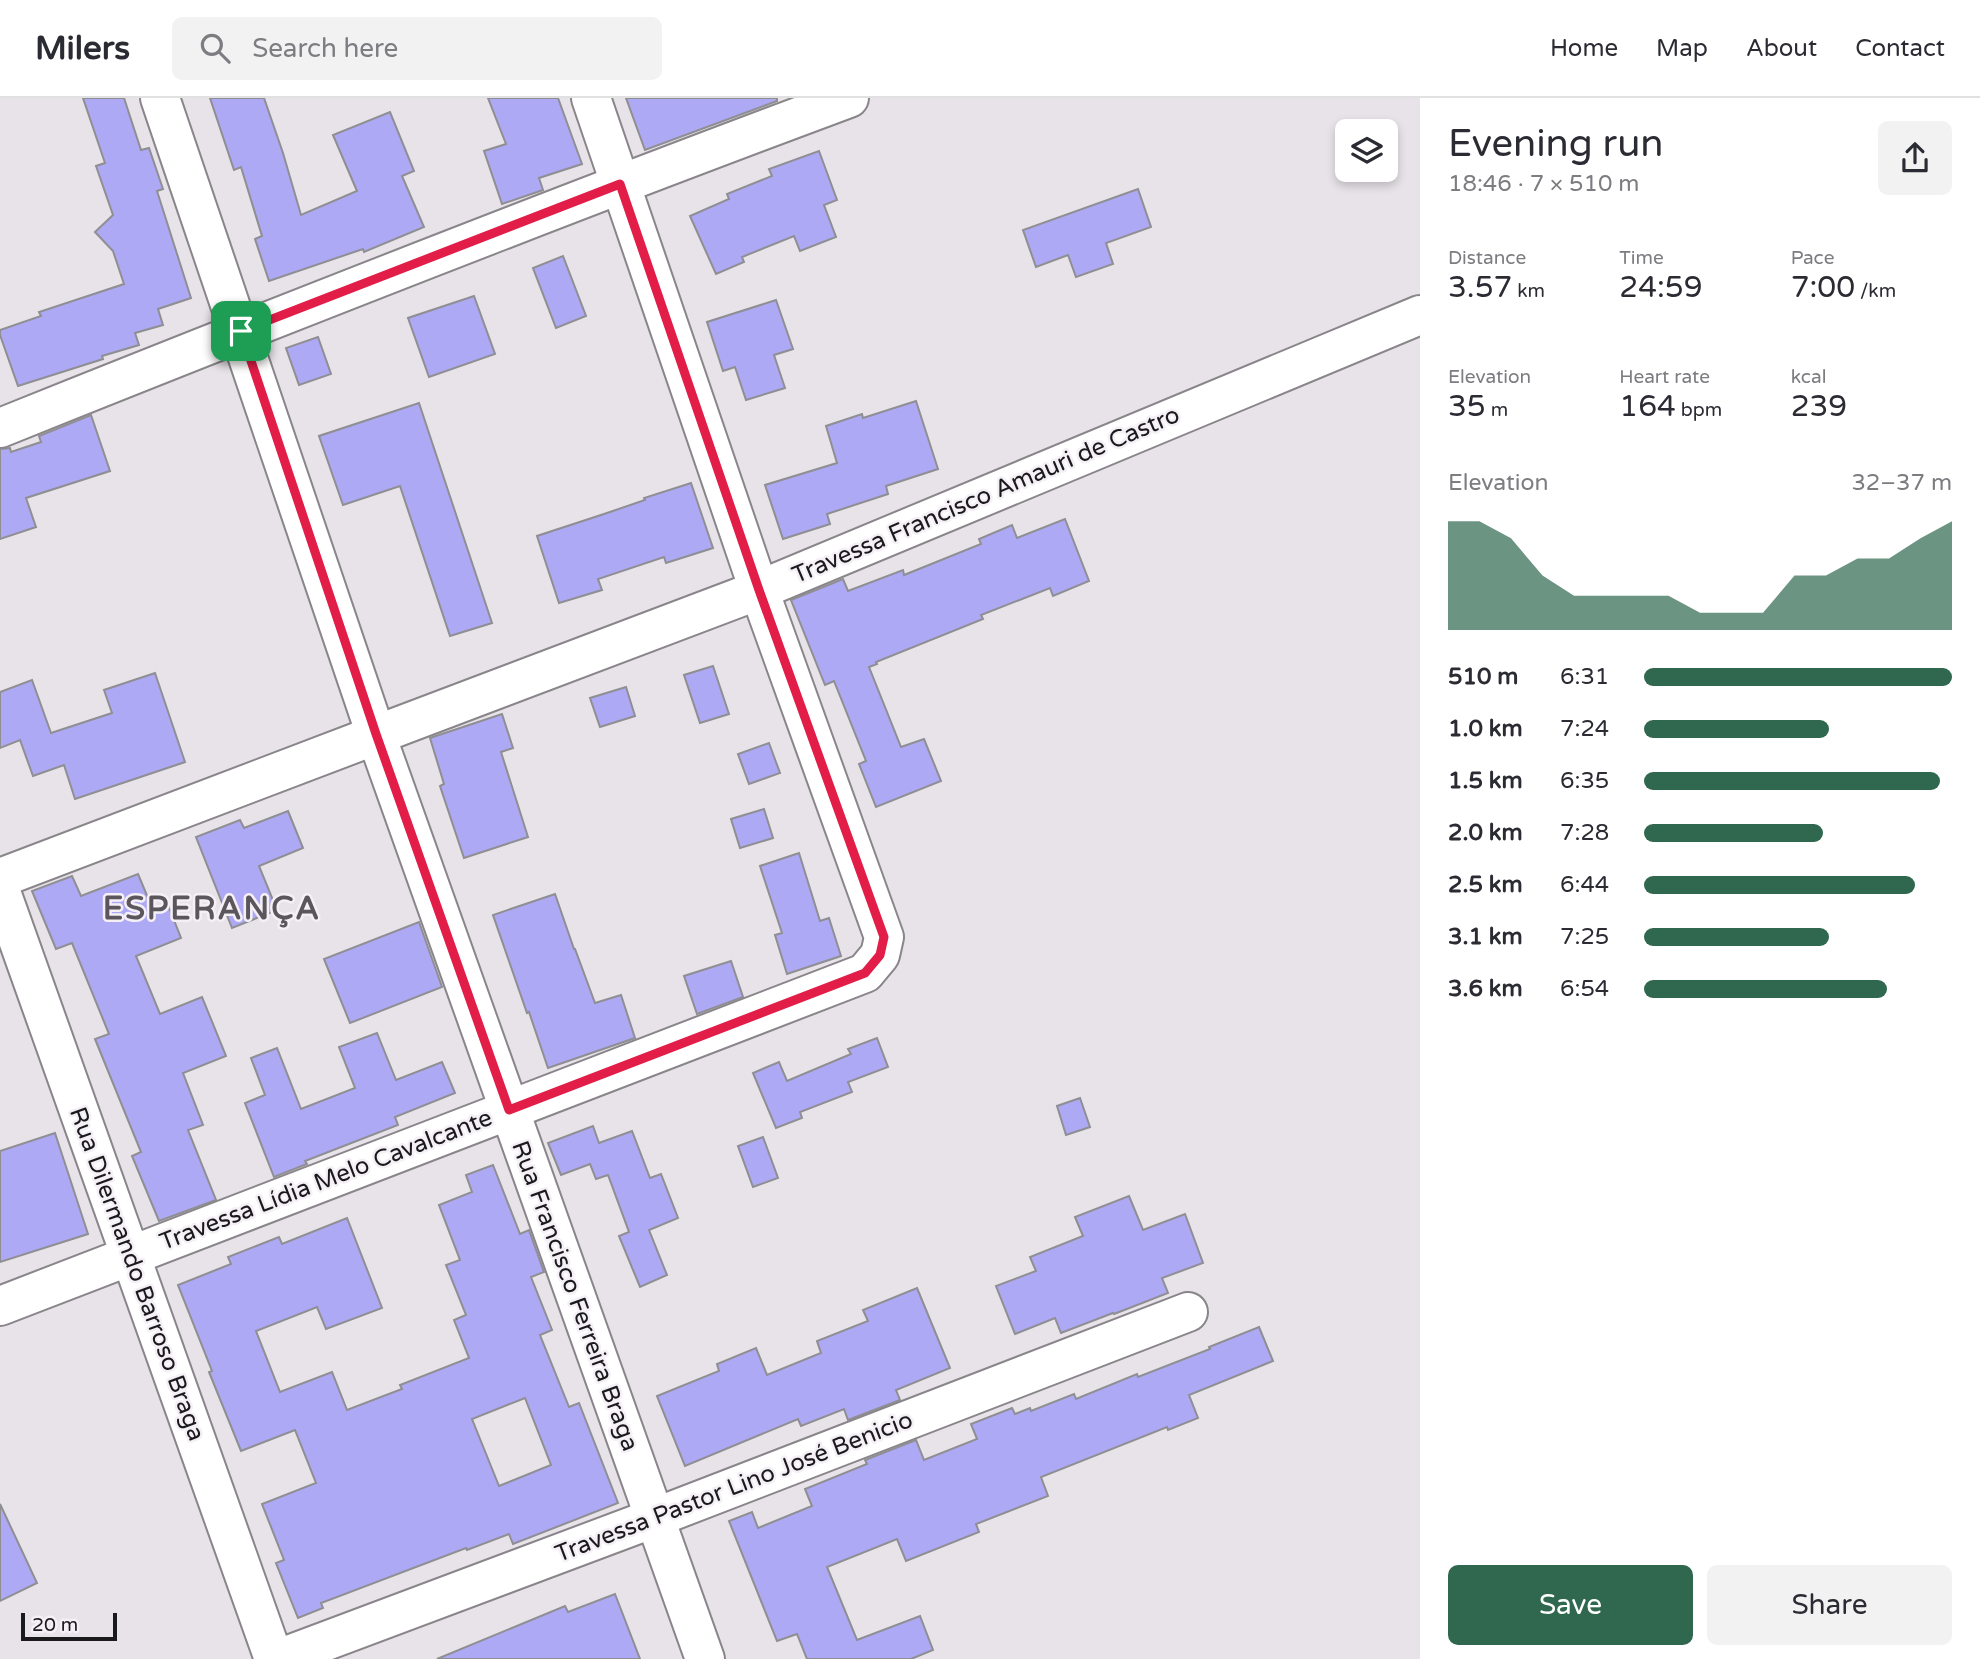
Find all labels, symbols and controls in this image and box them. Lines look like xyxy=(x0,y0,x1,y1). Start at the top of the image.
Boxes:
search box xyxy=(172,17,662,80)
text: Milers xyxy=(35,29,130,68)
icon: search xyxy=(196,29,234,67)
text: Search here xyxy=(252,33,398,64)
text: Home xyxy=(1550,34,1618,63)
text: Map xyxy=(1656,34,1708,63)
text: About xyxy=(1746,34,1817,63)
text: Contact xyxy=(1855,34,1945,63)
map controls xyxy=(1335,119,1398,182)
button: layers xyxy=(1335,119,1398,182)
text: Evening run xyxy=(1448,121,1663,167)
button: share xyxy=(1878,121,1952,195)
text: 18:46 · 7 × 510 m xyxy=(1448,170,1639,198)
text: Distance xyxy=(1448,247,1526,269)
text: Time xyxy=(1619,247,1664,269)
text: Pace xyxy=(1791,247,1834,269)
text: 3.57 xyxy=(1448,269,1512,306)
text: 24:59 xyxy=(1619,269,1703,306)
text: 7:00 xyxy=(1791,269,1855,306)
text: km xyxy=(1512,280,1545,302)
text: /km xyxy=(1855,280,1896,302)
pin xyxy=(211,301,271,361)
icon: arrive xyxy=(222,312,260,350)
text: Elevation xyxy=(1448,366,1531,388)
text: Heart rate xyxy=(1619,366,1710,388)
text: kcal xyxy=(1791,366,1826,388)
text: 35 xyxy=(1448,388,1486,425)
text: 164 xyxy=(1619,388,1676,425)
text: 239 xyxy=(1791,388,1847,425)
text: m xyxy=(1486,399,1508,421)
text: bpm xyxy=(1676,399,1722,421)
street label: Travessa Francisco Amauri de Castro xyxy=(788,400,1184,590)
text: Elevation xyxy=(1448,469,1549,497)
text: 32–37 m xyxy=(1851,469,1952,497)
text: 510 m xyxy=(1448,663,1518,691)
text: 6:31 xyxy=(1560,663,1609,691)
text: 1.0 km xyxy=(1448,715,1523,743)
text: 7:24 xyxy=(1560,715,1609,743)
text: 1.5 km xyxy=(1448,767,1523,795)
text: 6:35 xyxy=(1560,767,1609,795)
text: 2.0 km xyxy=(1448,819,1523,847)
text: 7:28 xyxy=(1560,819,1609,847)
text: 2.5 km xyxy=(1448,871,1523,899)
text: 6:44 xyxy=(1560,871,1609,899)
district label: ESPERANÇA xyxy=(103,890,321,928)
text: 3.1 km xyxy=(1448,923,1523,951)
text: 7:25 xyxy=(1560,923,1609,951)
text: 3.6 km xyxy=(1448,975,1523,1003)
text: 6:54 xyxy=(1560,975,1609,1003)
street label: Rua Dilermando Barroso Braga xyxy=(63,1103,211,1445)
street label: Travessa Lídia Melo Cavalcante xyxy=(156,1103,496,1257)
street label: Rua Francisco Ferreira Braga xyxy=(505,1137,645,1455)
street label: Travessa Pastor Lino José Benicio xyxy=(551,1405,917,1569)
button: Save xyxy=(1448,1565,1693,1645)
button: Share xyxy=(1707,1565,1952,1645)
scale bar xyxy=(21,1610,117,1642)
text: 20 m xyxy=(32,1614,78,1636)

